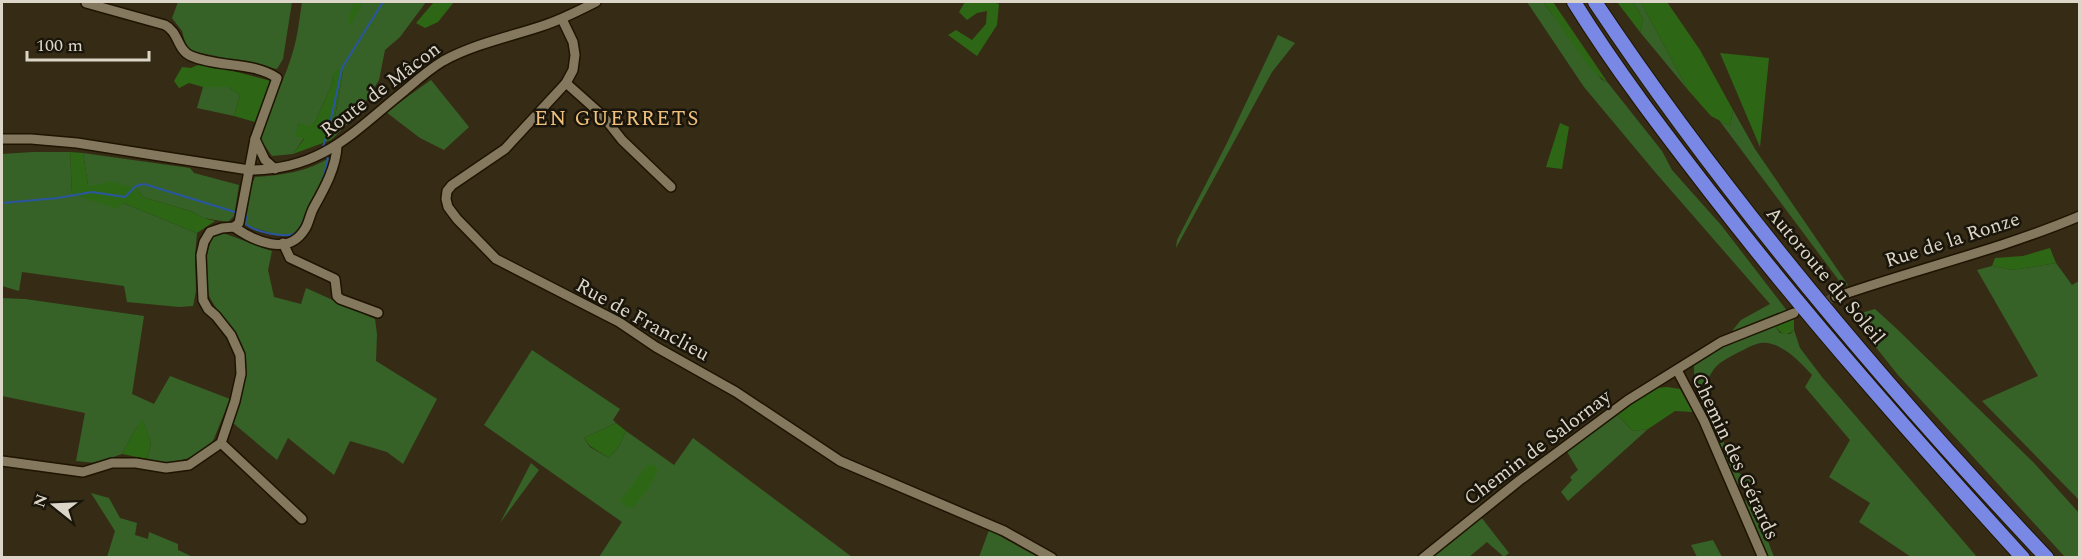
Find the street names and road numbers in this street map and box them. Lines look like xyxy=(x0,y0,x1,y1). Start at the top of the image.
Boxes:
street label: Route de Mâcon xyxy=(314,35,447,145)
street label: Autoroute du Soleil xyxy=(1758,200,1892,351)
street label: Rue de la Ronze xyxy=(1881,204,2024,276)
street label: Rue de Franclieu xyxy=(570,271,715,369)
street label: Chemin des Gérards xyxy=(1683,368,1787,545)
street label: Chemin de Salornay xyxy=(1458,381,1619,513)

